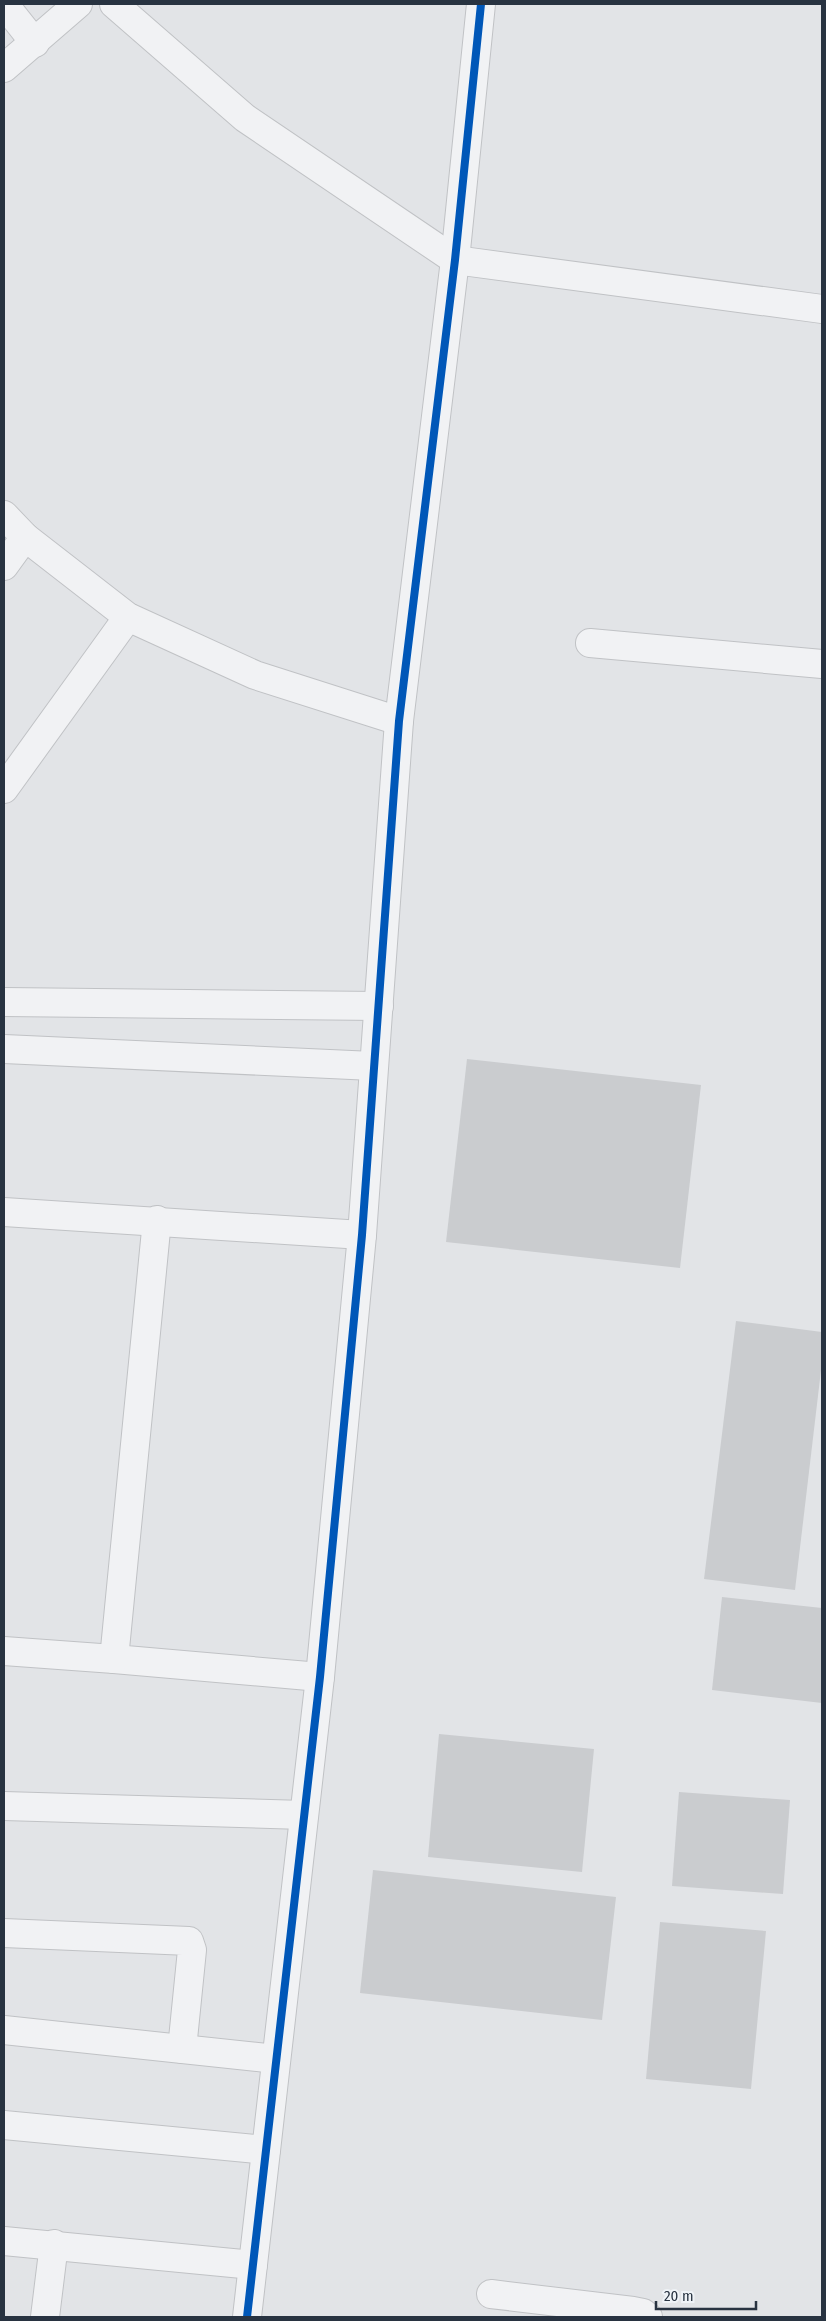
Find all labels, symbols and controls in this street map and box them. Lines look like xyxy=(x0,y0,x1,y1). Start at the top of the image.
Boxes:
scale bar xyxy=(656,2278,756,2310)
text: 20 m xyxy=(664,2287,694,2305)

